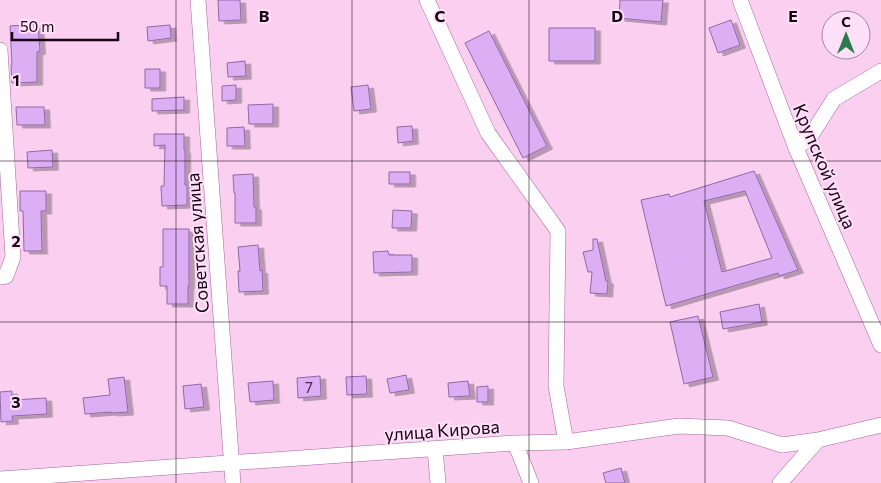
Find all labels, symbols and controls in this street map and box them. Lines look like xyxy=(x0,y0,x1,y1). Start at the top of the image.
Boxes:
text: B xyxy=(259,6,270,25)
text: C xyxy=(435,6,446,25)
text: D xyxy=(611,6,623,25)
text: E xyxy=(788,6,798,25)
scale bar xyxy=(12,10,119,42)
north arrow xyxy=(821,10,871,60)
text: С xyxy=(841,13,851,30)
text: 50 m xyxy=(20,17,54,35)
text: 1 xyxy=(12,70,20,89)
street label: Крупской улица xyxy=(789,100,861,232)
street label: Советская улица xyxy=(181,172,213,314)
text: 2 xyxy=(11,231,21,250)
house number: 7 xyxy=(305,378,313,396)
text: 3 xyxy=(11,392,21,411)
street label: улица Кирова xyxy=(384,415,500,445)

